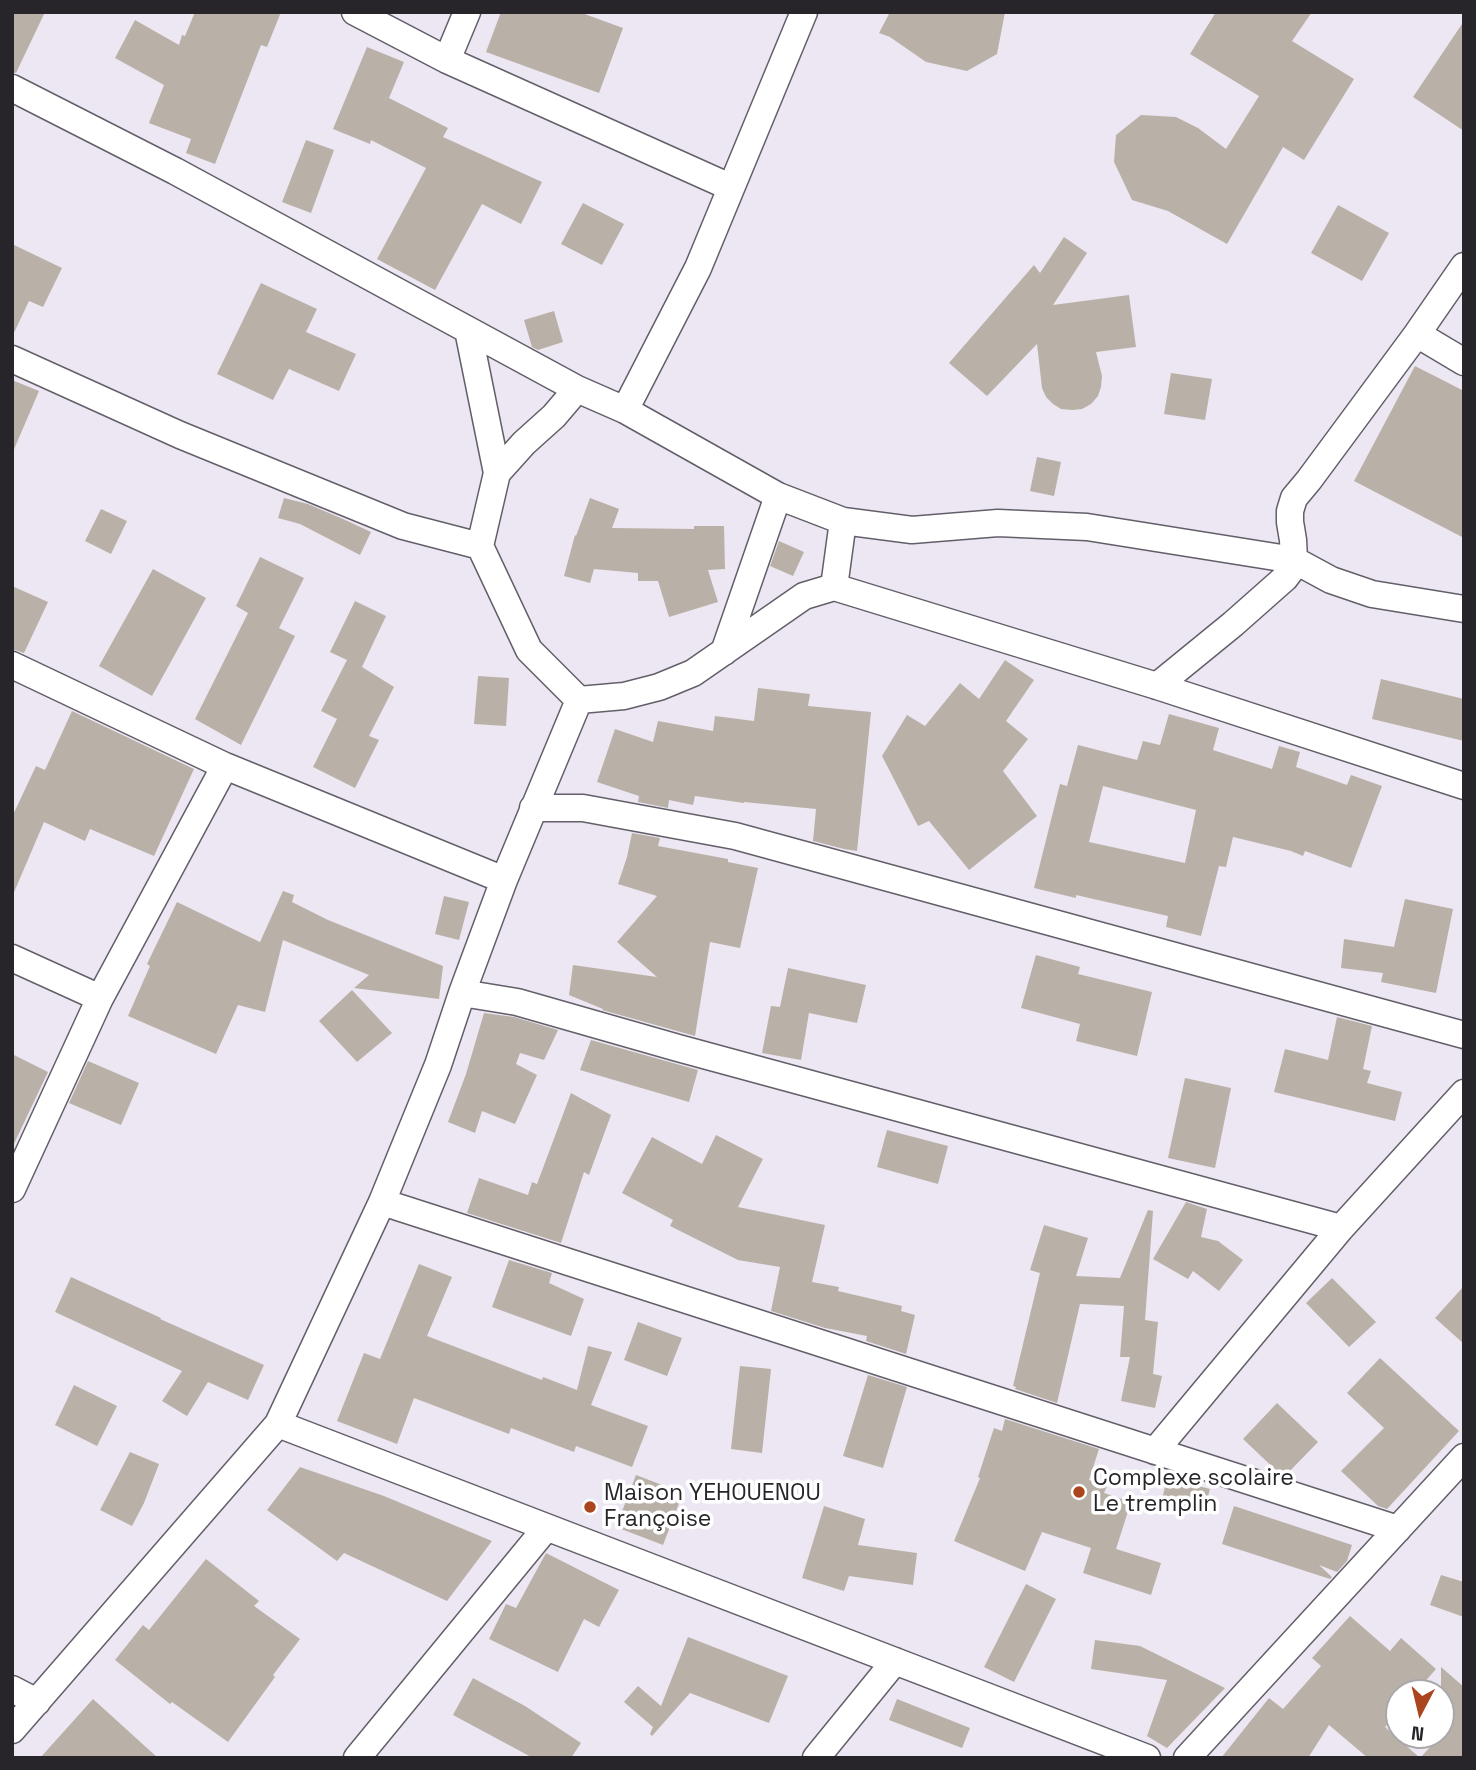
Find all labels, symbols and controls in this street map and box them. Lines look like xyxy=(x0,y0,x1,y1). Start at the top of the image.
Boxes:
place label: Complexe scolaire Le tremplin xyxy=(1093,1465,1294,1519)
place label: Maison YEHOUENOU Françoise xyxy=(604,1480,821,1534)
marker: Complexe scolaire Le tremplin xyxy=(1071,1484,1087,1500)
marker: Maison YEHOUENOU Françoise xyxy=(582,1499,598,1515)
north arrow xyxy=(1385,1679,1455,1749)
text: N xyxy=(1410,1720,1425,1747)

